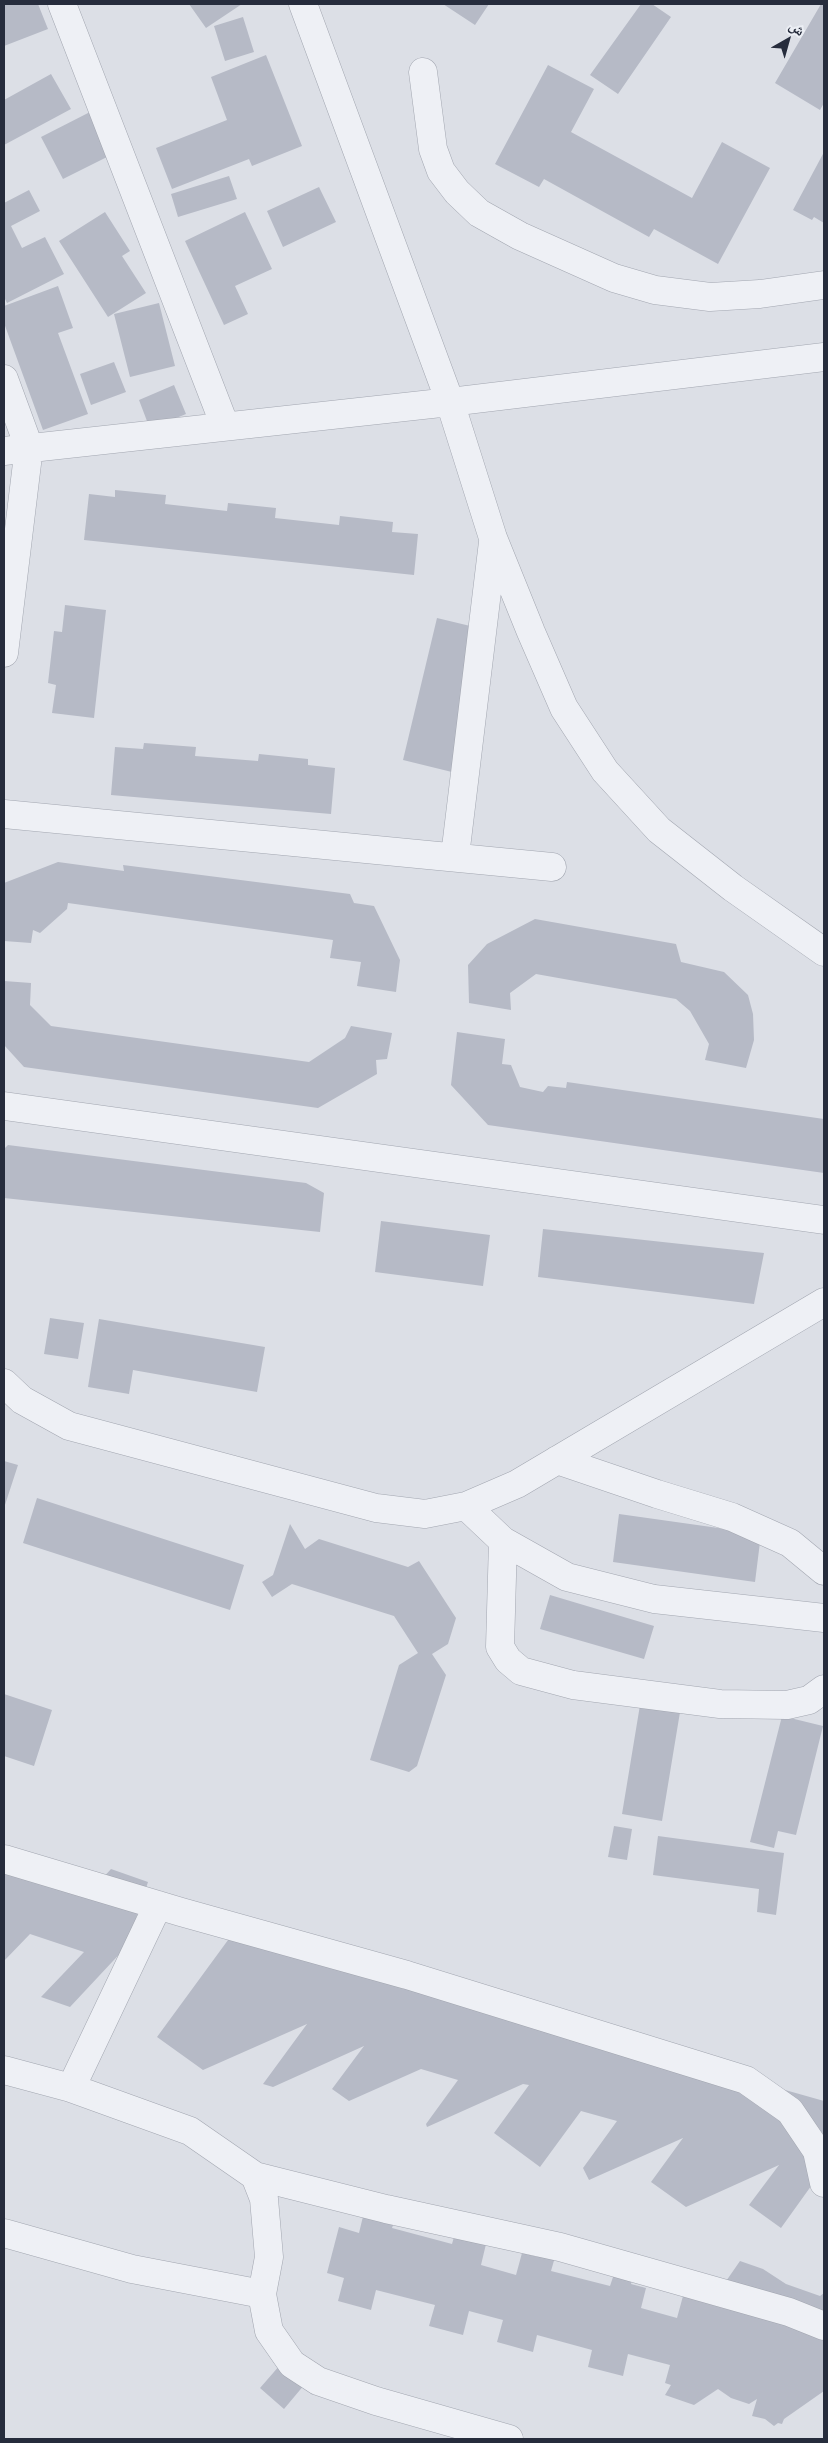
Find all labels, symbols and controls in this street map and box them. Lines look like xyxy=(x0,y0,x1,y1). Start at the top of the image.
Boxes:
north arrow xyxy=(763,15,813,65)
text: ش xyxy=(786,17,809,39)

